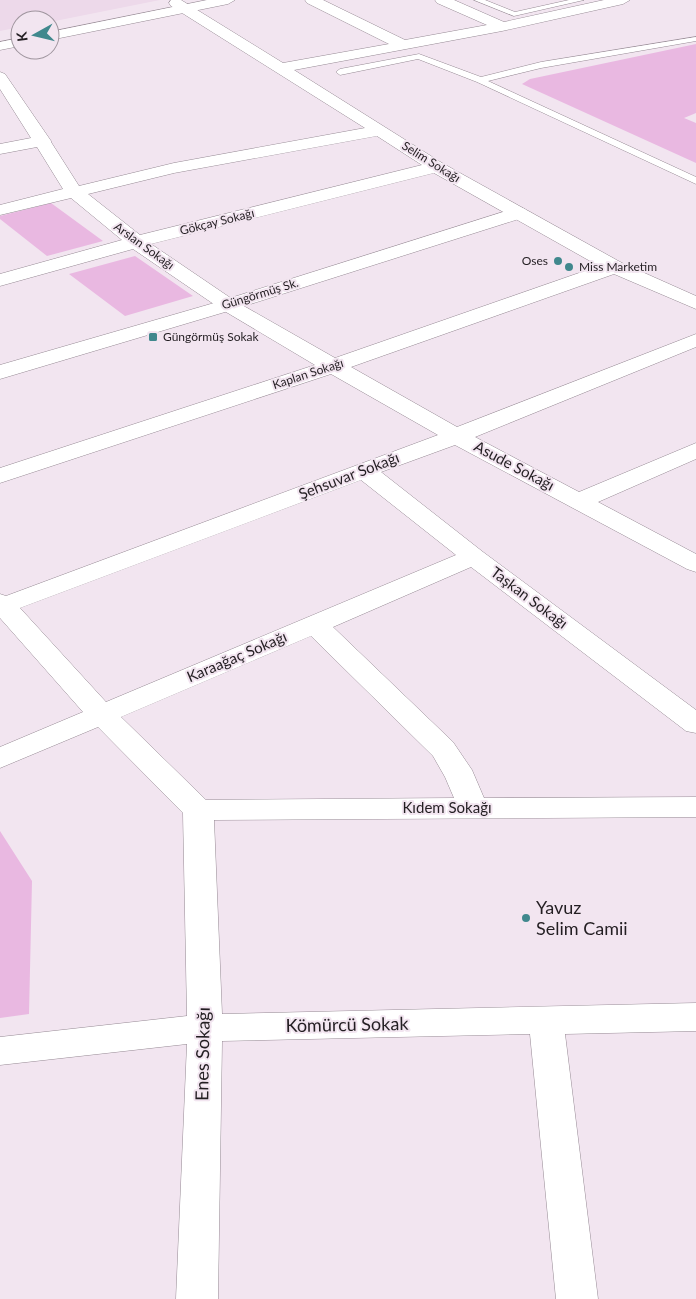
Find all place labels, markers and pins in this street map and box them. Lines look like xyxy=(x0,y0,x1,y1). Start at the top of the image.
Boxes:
place label: Oses xyxy=(522,253,548,268)
marker: Oses xyxy=(552,255,564,267)
place label: Miss Marketim xyxy=(579,259,657,274)
marker: Miss Marketim xyxy=(563,261,575,273)
place label: Güngörmüş Sokak xyxy=(163,329,260,344)
marker: Güngörmüş Sokak xyxy=(147,331,159,343)
place label: Yavuz Selim Camii xyxy=(536,896,628,939)
marker: Yavuz Selim Camii xyxy=(520,912,532,924)

